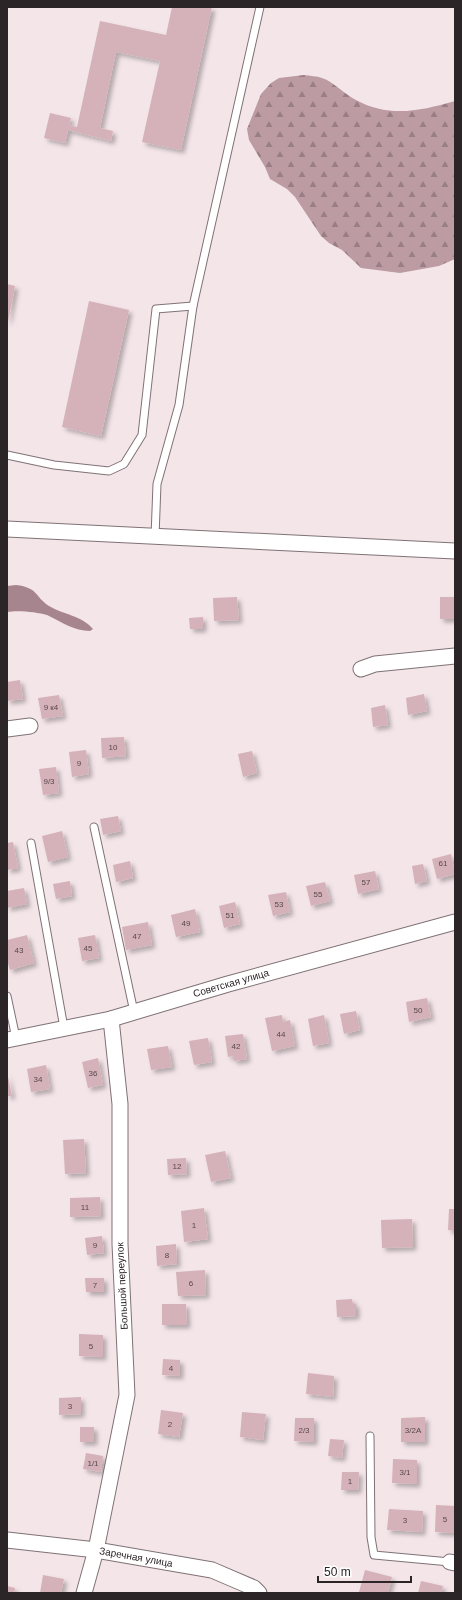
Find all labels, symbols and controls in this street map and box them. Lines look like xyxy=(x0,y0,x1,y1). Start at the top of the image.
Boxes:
house number: 9 к4 xyxy=(44,703,59,712)
house number: 10 xyxy=(109,743,118,752)
house number: 9 xyxy=(77,759,82,768)
house number: 9/3 xyxy=(43,777,55,786)
house number: 61 xyxy=(439,859,448,868)
house number: 57 xyxy=(362,878,371,887)
house number: 55 xyxy=(314,890,323,899)
house number: 53 xyxy=(275,900,284,909)
house number: 51 xyxy=(226,911,235,920)
house number: 49 xyxy=(182,919,191,928)
house number: 47 xyxy=(133,932,142,941)
house number: 45 xyxy=(84,944,93,953)
house number: 43 xyxy=(15,946,24,955)
street label: Советская улица xyxy=(192,967,271,999)
house number: 50 xyxy=(414,1006,423,1015)
house number: 44 xyxy=(277,1030,286,1039)
house number: 42 xyxy=(232,1042,241,1051)
house number: 36 xyxy=(89,1069,98,1078)
house number: 34 xyxy=(34,1075,43,1084)
house number: 12 xyxy=(173,1162,182,1171)
house number: 11 xyxy=(81,1203,90,1212)
house number: 1 xyxy=(192,1221,197,1230)
house number: 9 xyxy=(93,1241,98,1250)
street label: Большой переулок xyxy=(114,1241,130,1330)
house number: 8 xyxy=(165,1251,170,1260)
house number: 6 xyxy=(189,1279,194,1288)
house number: 7 xyxy=(93,1281,98,1290)
house number: 5 xyxy=(89,1342,94,1351)
house number: 4 xyxy=(169,1364,174,1373)
house number: 3 xyxy=(68,1402,73,1411)
house number: 2 xyxy=(168,1420,173,1429)
house number: 2/3 xyxy=(298,1426,310,1435)
house number: 3/2А xyxy=(405,1426,422,1435)
house number: 1/1 xyxy=(87,1459,99,1468)
house number: 3/1 xyxy=(399,1468,411,1477)
house number: 1 xyxy=(348,1477,353,1486)
house number: 5 xyxy=(443,1515,448,1524)
house number: 3 xyxy=(403,1516,408,1525)
street label: Заречная улица xyxy=(98,1545,174,1569)
scale bar xyxy=(318,1558,411,1584)
text: 50 m xyxy=(324,1565,351,1579)

